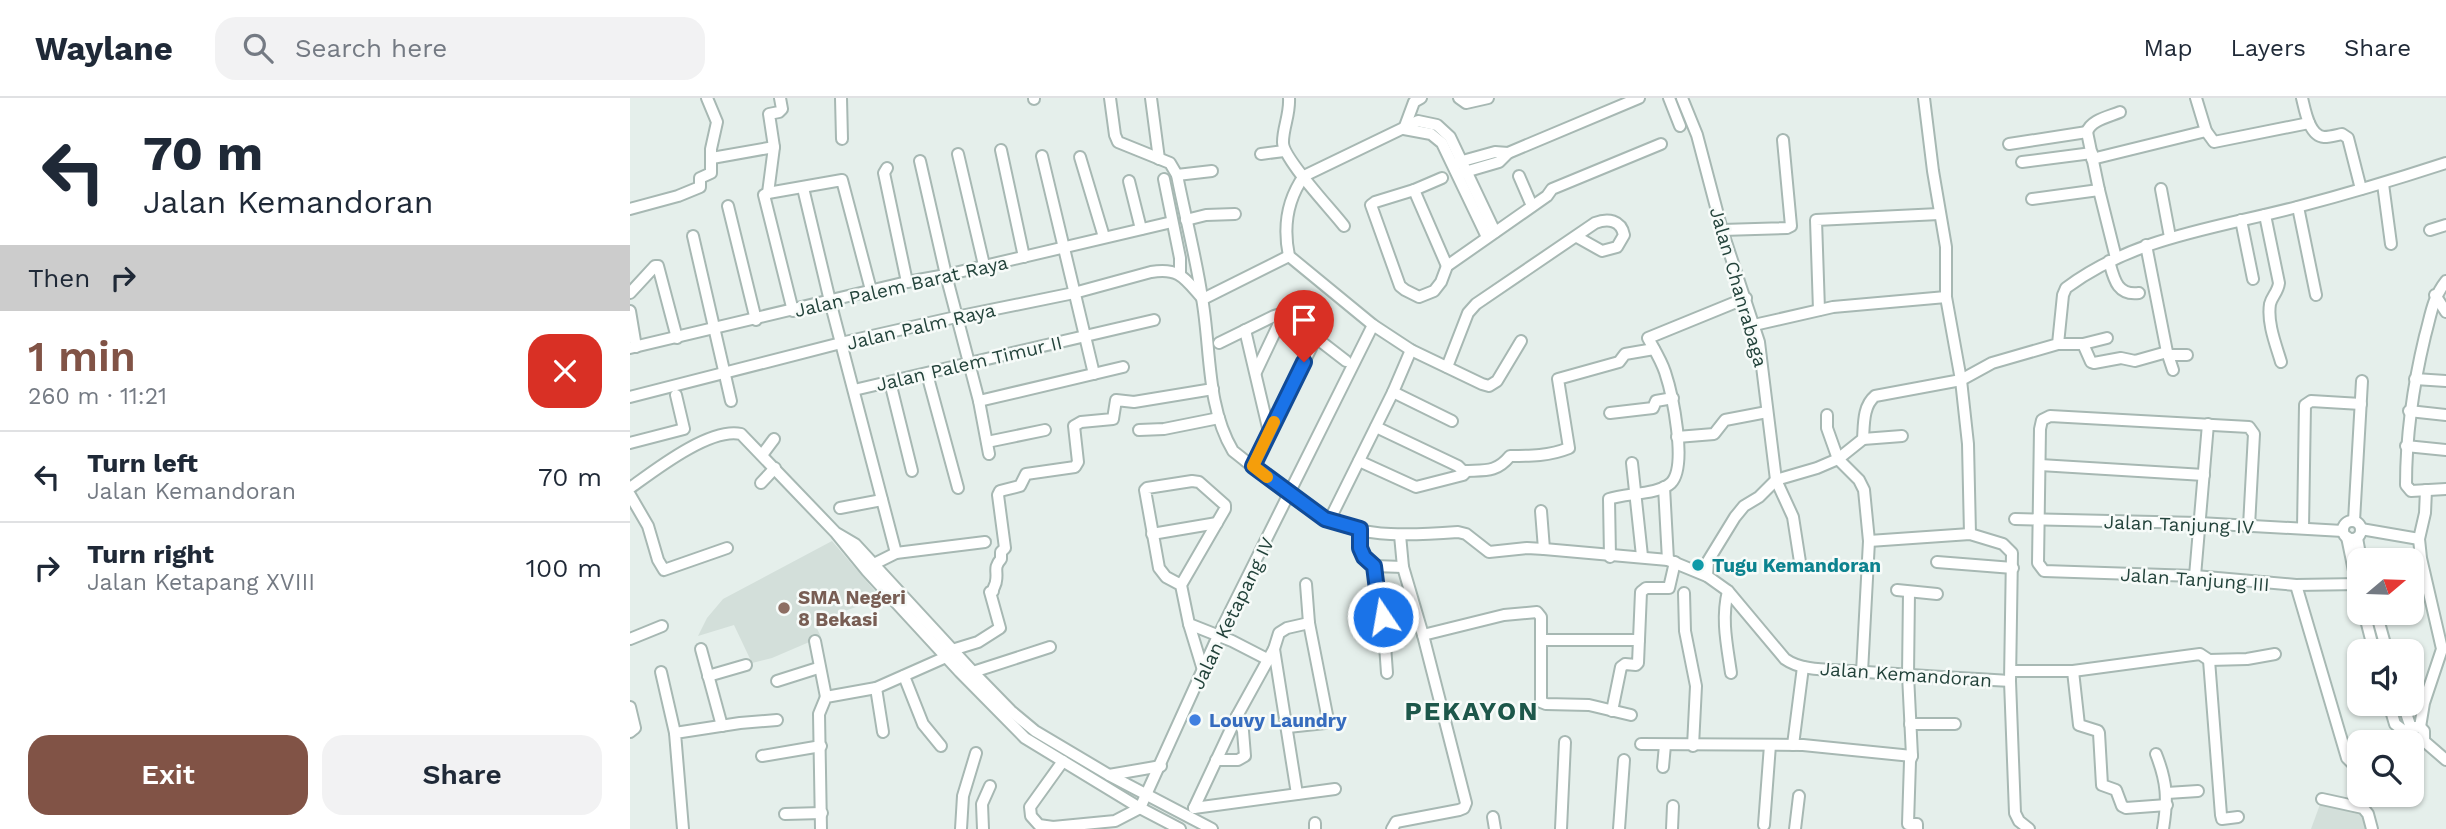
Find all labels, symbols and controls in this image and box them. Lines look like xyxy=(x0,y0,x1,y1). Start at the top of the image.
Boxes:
search box xyxy=(215,17,705,80)
text: Waylane xyxy=(35,29,173,68)
icon: search xyxy=(239,29,277,67)
text: Search here xyxy=(295,33,447,63)
text: Map xyxy=(2144,34,2192,62)
text: Layers xyxy=(2230,34,2306,62)
text: Share xyxy=(2344,34,2411,62)
text: 70 m xyxy=(143,124,263,182)
icon: left xyxy=(28,126,119,217)
text: Jalan Kemandoran xyxy=(143,183,434,221)
street label: Jalan Chanrabaga xyxy=(1705,205,1772,370)
street label: Jalan Palem Barat Raya xyxy=(792,251,1010,322)
icon: right xyxy=(104,259,142,297)
text: Then xyxy=(28,263,90,293)
pin xyxy=(1274,290,1334,362)
street label: Jalan Palm Raya xyxy=(845,298,998,355)
icon: arrive xyxy=(1285,301,1323,339)
street label: Jalan Palem Timur II xyxy=(874,331,1064,396)
text: 1 min xyxy=(28,332,136,381)
button: close xyxy=(528,334,602,408)
text: 260 m · 11:21 xyxy=(28,383,167,410)
text: Turn left xyxy=(87,448,198,478)
icon: left xyxy=(28,458,66,496)
text: 70 m xyxy=(538,462,602,492)
text: Jalan Kemandoran xyxy=(87,478,296,505)
street label: Jalan Tanjung IV xyxy=(2103,510,2255,539)
street label: Jalan Ketapang IV xyxy=(1186,534,1279,693)
text: Turn right xyxy=(87,539,214,569)
north arrow xyxy=(2347,548,2424,625)
map controls xyxy=(2347,548,2424,807)
icon: right xyxy=(28,549,66,587)
text: 100 m xyxy=(526,553,602,583)
place label: Tugu Kemandoran xyxy=(1712,554,1881,577)
marker: Tugu Kemandoran xyxy=(1690,557,1706,573)
street label: Jalan Tanjung III xyxy=(2120,563,2270,596)
text: Jalan Ketapang XVIII xyxy=(87,569,315,596)
position arrow xyxy=(1346,580,1420,654)
place label: SMA Negeri 8 Bekasi xyxy=(798,586,906,631)
marker: SMA Negeri 8 Bekasi xyxy=(776,600,792,616)
button: sound xyxy=(2347,639,2424,716)
street label: Jalan Kemandoran xyxy=(1819,657,1993,692)
district label: PEKAYON xyxy=(1405,696,1539,726)
place label: Louvy Laundry xyxy=(1209,709,1347,732)
marker: Louvy Laundry xyxy=(1187,712,1203,728)
button: search xyxy=(2347,730,2424,807)
button: Exit xyxy=(28,735,308,815)
button: Share xyxy=(322,735,602,815)

